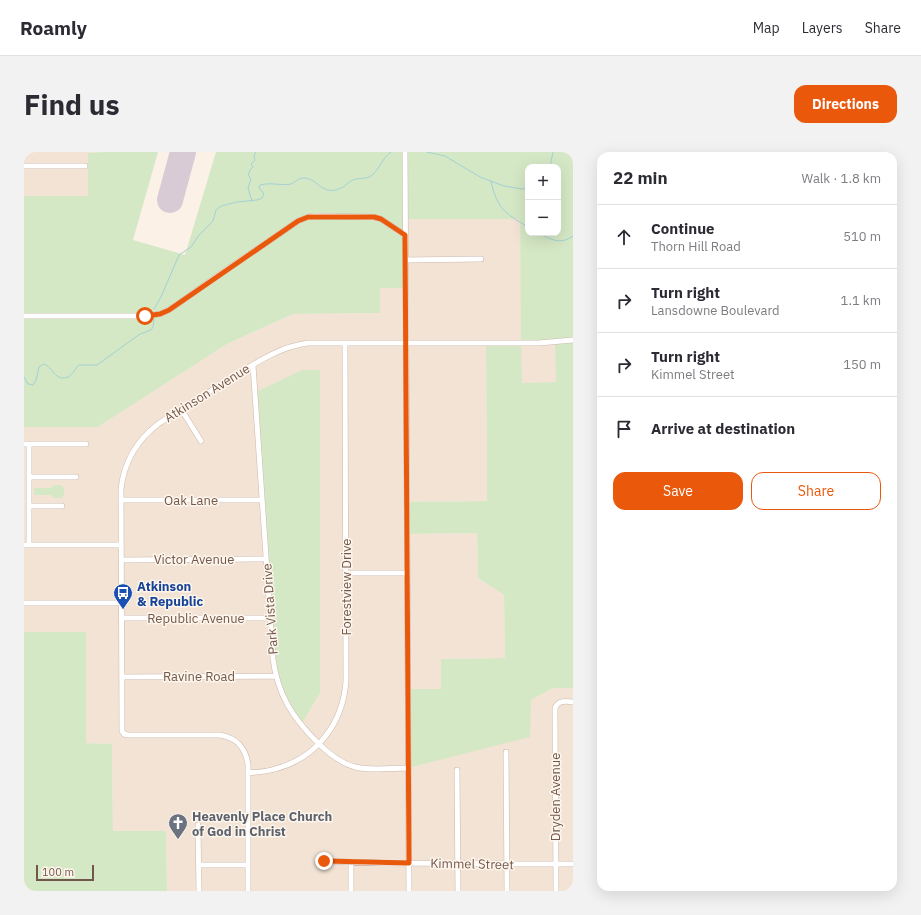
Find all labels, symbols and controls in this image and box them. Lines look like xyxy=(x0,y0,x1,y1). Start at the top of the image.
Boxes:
text: Roamly xyxy=(20,16,87,40)
text: Map xyxy=(753,19,780,37)
text: Layers xyxy=(802,19,843,37)
text: Share xyxy=(865,19,901,37)
button: Directions xyxy=(794,85,897,123)
text: Find us xyxy=(24,86,120,123)
map controls xyxy=(525,164,561,236)
button: + xyxy=(525,164,561,200)
text: 22 min xyxy=(613,167,668,189)
text: Walk · 1.8 km xyxy=(801,170,881,187)
button: − xyxy=(525,200,561,236)
text: Continue xyxy=(651,219,715,238)
icon: ahead xyxy=(613,226,635,248)
text: 510 m xyxy=(843,228,881,245)
text: Thorn Hill Road xyxy=(651,238,741,255)
text: Turn right xyxy=(651,283,720,302)
icon: right xyxy=(613,290,635,312)
text: 1.1 km xyxy=(841,292,881,309)
text: Lansdowne Boulevard xyxy=(651,302,780,319)
route start xyxy=(136,307,154,325)
text: Turn right xyxy=(651,347,720,366)
icon: right xyxy=(613,354,635,376)
text: 150 m xyxy=(843,356,881,373)
street label: Atkinson Avenue xyxy=(161,360,253,426)
text: Kimmel Street xyxy=(651,366,735,383)
icon: arrive xyxy=(613,418,635,440)
text: Arrive at destination xyxy=(651,419,795,438)
button: Save xyxy=(613,472,743,510)
button: Share xyxy=(751,472,881,510)
street label: Oak Lane xyxy=(164,492,218,509)
street label: Forestview Drive xyxy=(338,539,355,635)
street label: Victor Avenue xyxy=(154,551,234,568)
street label: Park Vista Drive xyxy=(258,563,282,655)
place label: Atkinson & Republic xyxy=(137,578,204,610)
bus stop icon: Atkinson & Republic xyxy=(112,582,134,610)
street label: Republic Avenue xyxy=(147,610,245,627)
street label: Ravine Road xyxy=(163,668,235,685)
street label: Dryden Avenue xyxy=(547,753,564,841)
place label: Heavenly Place Church of God in Christ xyxy=(192,808,332,840)
church icon: Heavenly Place Church of God in Christ xyxy=(167,812,189,840)
route end xyxy=(315,852,333,870)
street label: Kimmel Street xyxy=(430,855,514,873)
scale bar xyxy=(36,863,94,882)
text: 100 m xyxy=(42,865,74,879)

